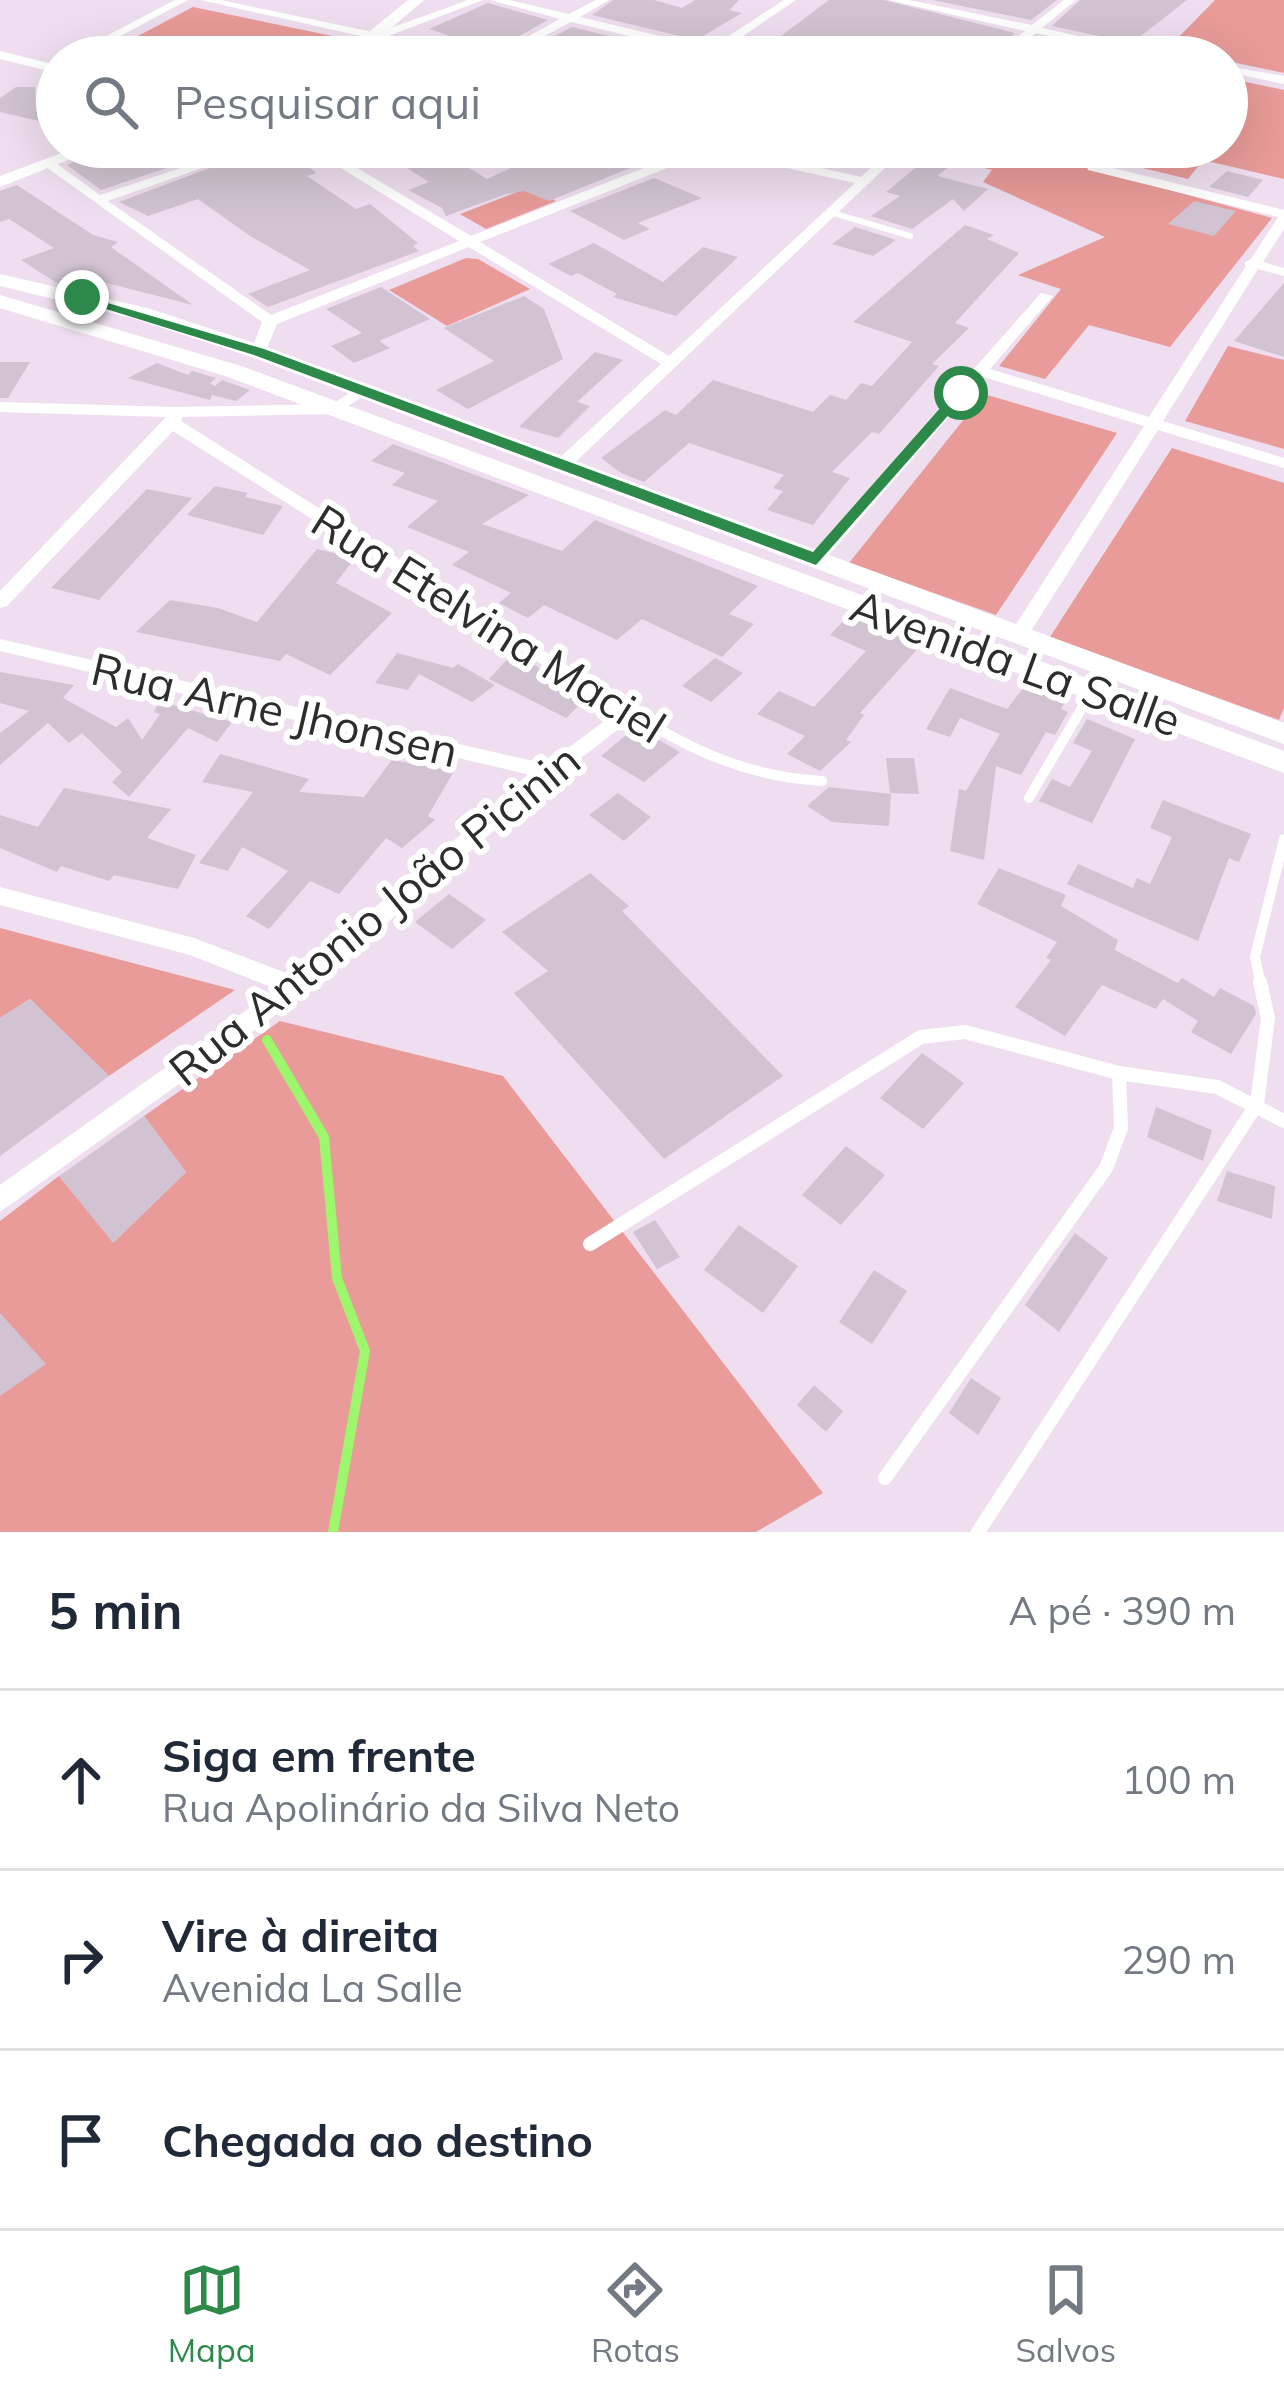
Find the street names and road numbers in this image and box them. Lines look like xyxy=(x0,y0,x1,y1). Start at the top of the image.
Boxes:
street label: Rua Etelvina Maciel xyxy=(302,492,676,754)
street label: Avenida La Salle xyxy=(843,576,1189,748)
street label: Rua Arne Jhonsen xyxy=(86,640,464,778)
street label: Rua Antonio João Picinin xyxy=(157,731,591,1097)

